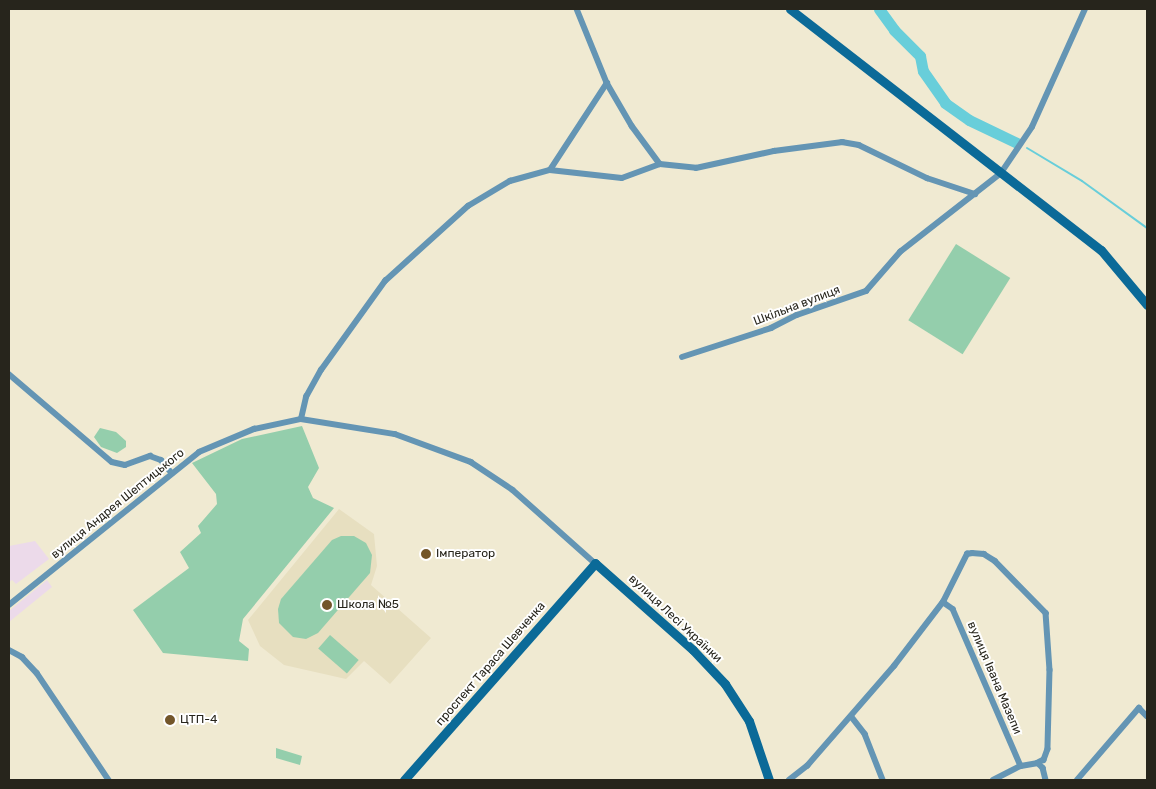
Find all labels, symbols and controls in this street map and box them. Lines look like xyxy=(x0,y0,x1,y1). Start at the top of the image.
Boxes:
street label: Шкільна вулиця xyxy=(752,283,842,329)
street label: вулиця Андрея Шептицького xyxy=(49,446,187,562)
place label: Імператор xyxy=(436,547,495,561)
marker: Імператор xyxy=(420,548,432,560)
street label: вулиця Лесі Українки xyxy=(625,572,725,666)
place label: Школа №5 xyxy=(337,598,399,612)
marker: Школа №5 xyxy=(321,599,333,611)
street label: проспект Тараса Шевченка xyxy=(433,599,549,729)
street label: вулиця Івана Мазепи xyxy=(964,619,1024,737)
place label: ЦТП-4 xyxy=(180,713,217,727)
marker: ЦТП-4 xyxy=(164,714,176,726)

